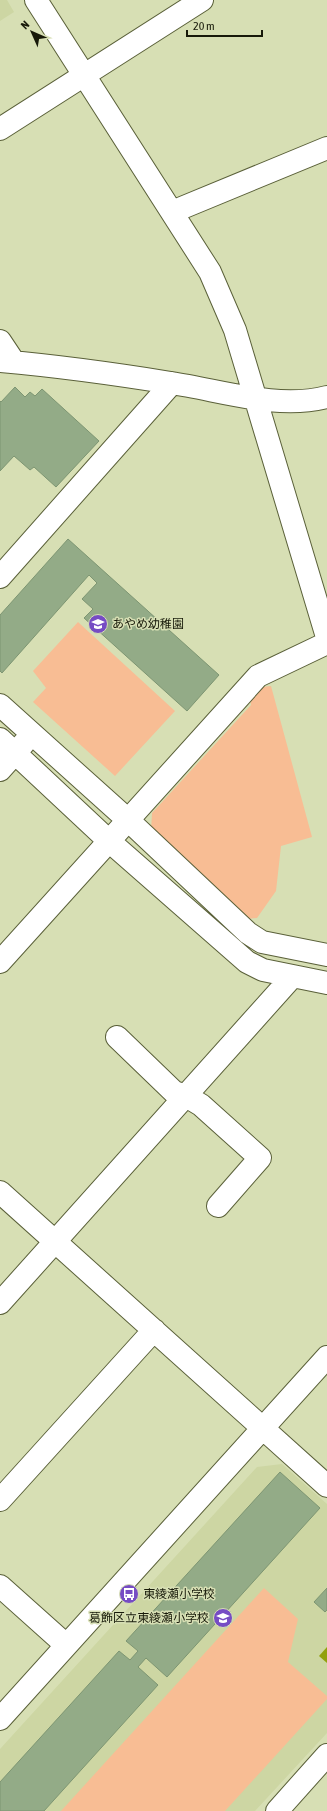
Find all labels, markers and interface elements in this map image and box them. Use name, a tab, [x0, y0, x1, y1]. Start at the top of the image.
north arrow	[12, 12, 52, 52]
scale bar	[187, 12, 262, 38]
text: N	[18, 18, 31, 31]
text: 20 m	[193, 19, 215, 33]
school or university icon: あやめ幼稚園	[87, 613, 109, 635]
place label: あやめ幼稚園	[112, 617, 184, 631]
bus stop icon: 東綾瀬小学校	[118, 1583, 140, 1605]
place label: 東綾瀬小学校	[143, 1587, 215, 1601]
school or university icon: 葛飾区立東綾瀬小学校	[212, 1607, 234, 1629]
place label: 葛飾区立東綾瀬小学校	[89, 1611, 209, 1625]

